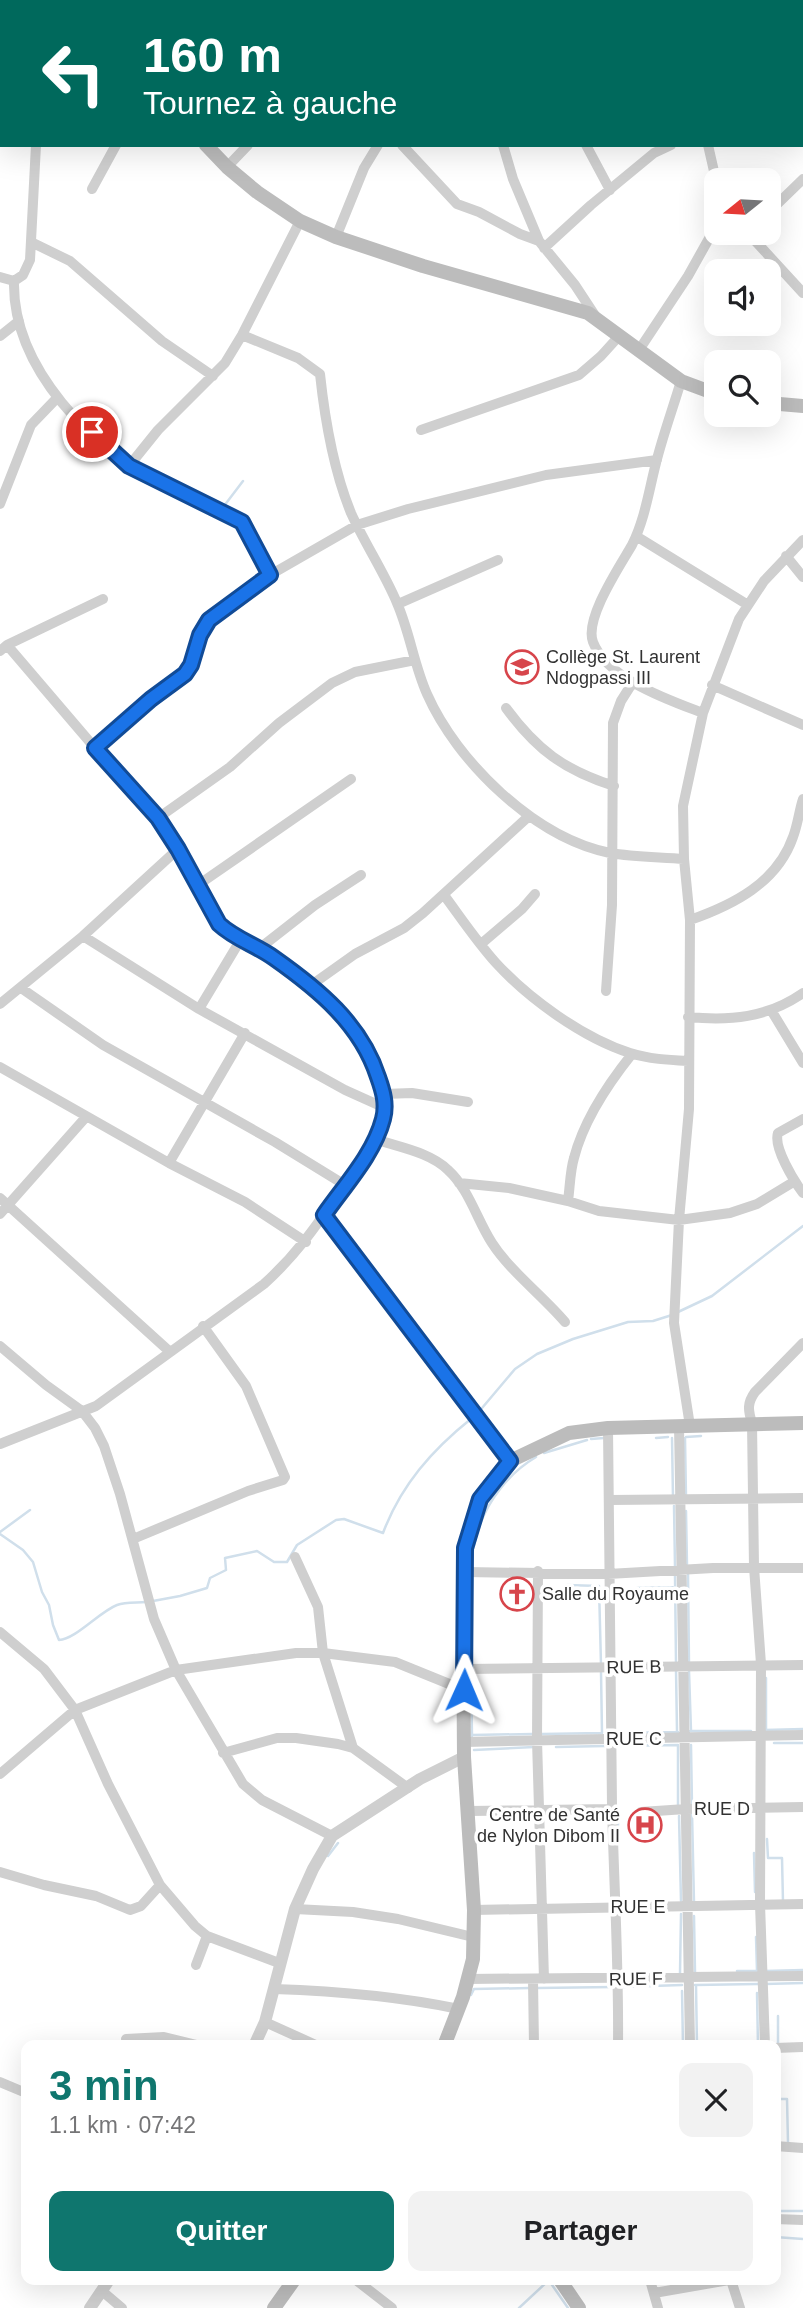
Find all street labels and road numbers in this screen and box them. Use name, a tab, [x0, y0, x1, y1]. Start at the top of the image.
street label: RUE B	[606, 1657, 662, 1677]
street label: RUE C	[606, 1729, 662, 1749]
street label: RUE D	[694, 1799, 750, 1819]
street label: RUE E	[610, 1897, 666, 1917]
street label: RUE F	[609, 1969, 663, 1989]

